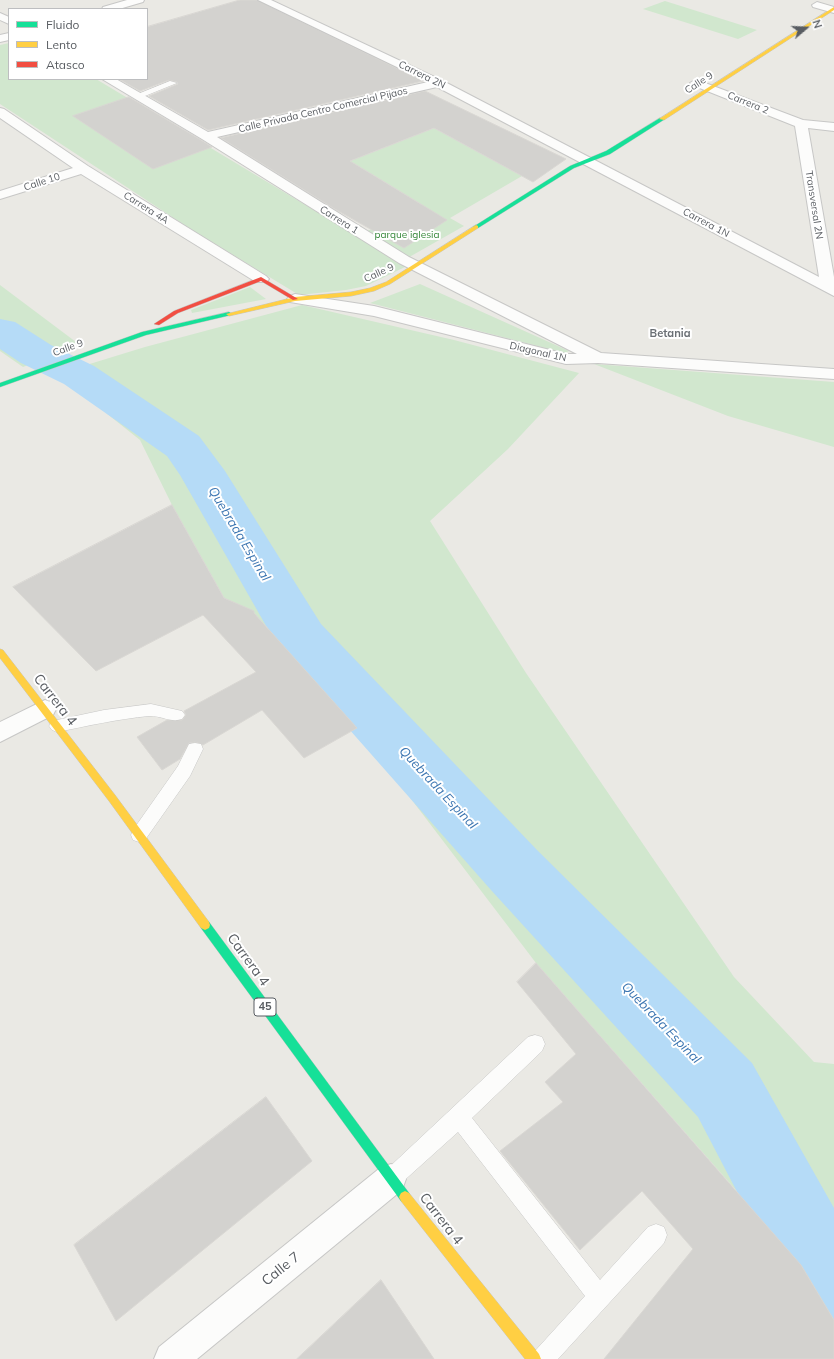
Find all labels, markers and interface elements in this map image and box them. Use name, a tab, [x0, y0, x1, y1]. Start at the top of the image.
legend	[8, 8, 148, 80]
north arrow	[786, 8, 826, 48]
text: Fluido	[46, 17, 79, 32]
text: N	[809, 18, 825, 30]
text: Lento	[46, 37, 77, 52]
text: Atasco	[46, 57, 85, 72]
street label: Carrera 2N	[396, 58, 448, 92]
street label: Calle 9	[683, 69, 715, 97]
street label: Calle Privada Centro Comercial Pijaos	[237, 85, 409, 135]
street label: Carrera 2	[726, 89, 770, 117]
street label: Transversal 2N	[803, 170, 825, 240]
street label: Calle 10	[22, 171, 62, 193]
street label: Carrera 4A	[121, 189, 171, 227]
street label: Carrera 1	[317, 203, 361, 237]
street label: Carrera 1N	[681, 206, 731, 240]
park label: parque iglesia	[375, 229, 439, 241]
street label: Calle 9	[362, 261, 396, 285]
district label: Betania	[650, 327, 690, 341]
street label: Calle 9	[51, 337, 85, 359]
street label: Diagonal 1N	[508, 340, 568, 364]
water label: Quebrada Espinal	[205, 484, 273, 584]
street label: Carrera 4	[30, 671, 80, 729]
water label: Quebrada Espinal	[396, 743, 480, 833]
street label: Carrera 4	[223, 930, 273, 990]
water label: Quebrada Espinal	[618, 979, 704, 1067]
road number: 45	[254, 998, 276, 1016]
street label: Carrera 4	[416, 1190, 466, 1248]
street label: Calle 7	[259, 1249, 303, 1289]

